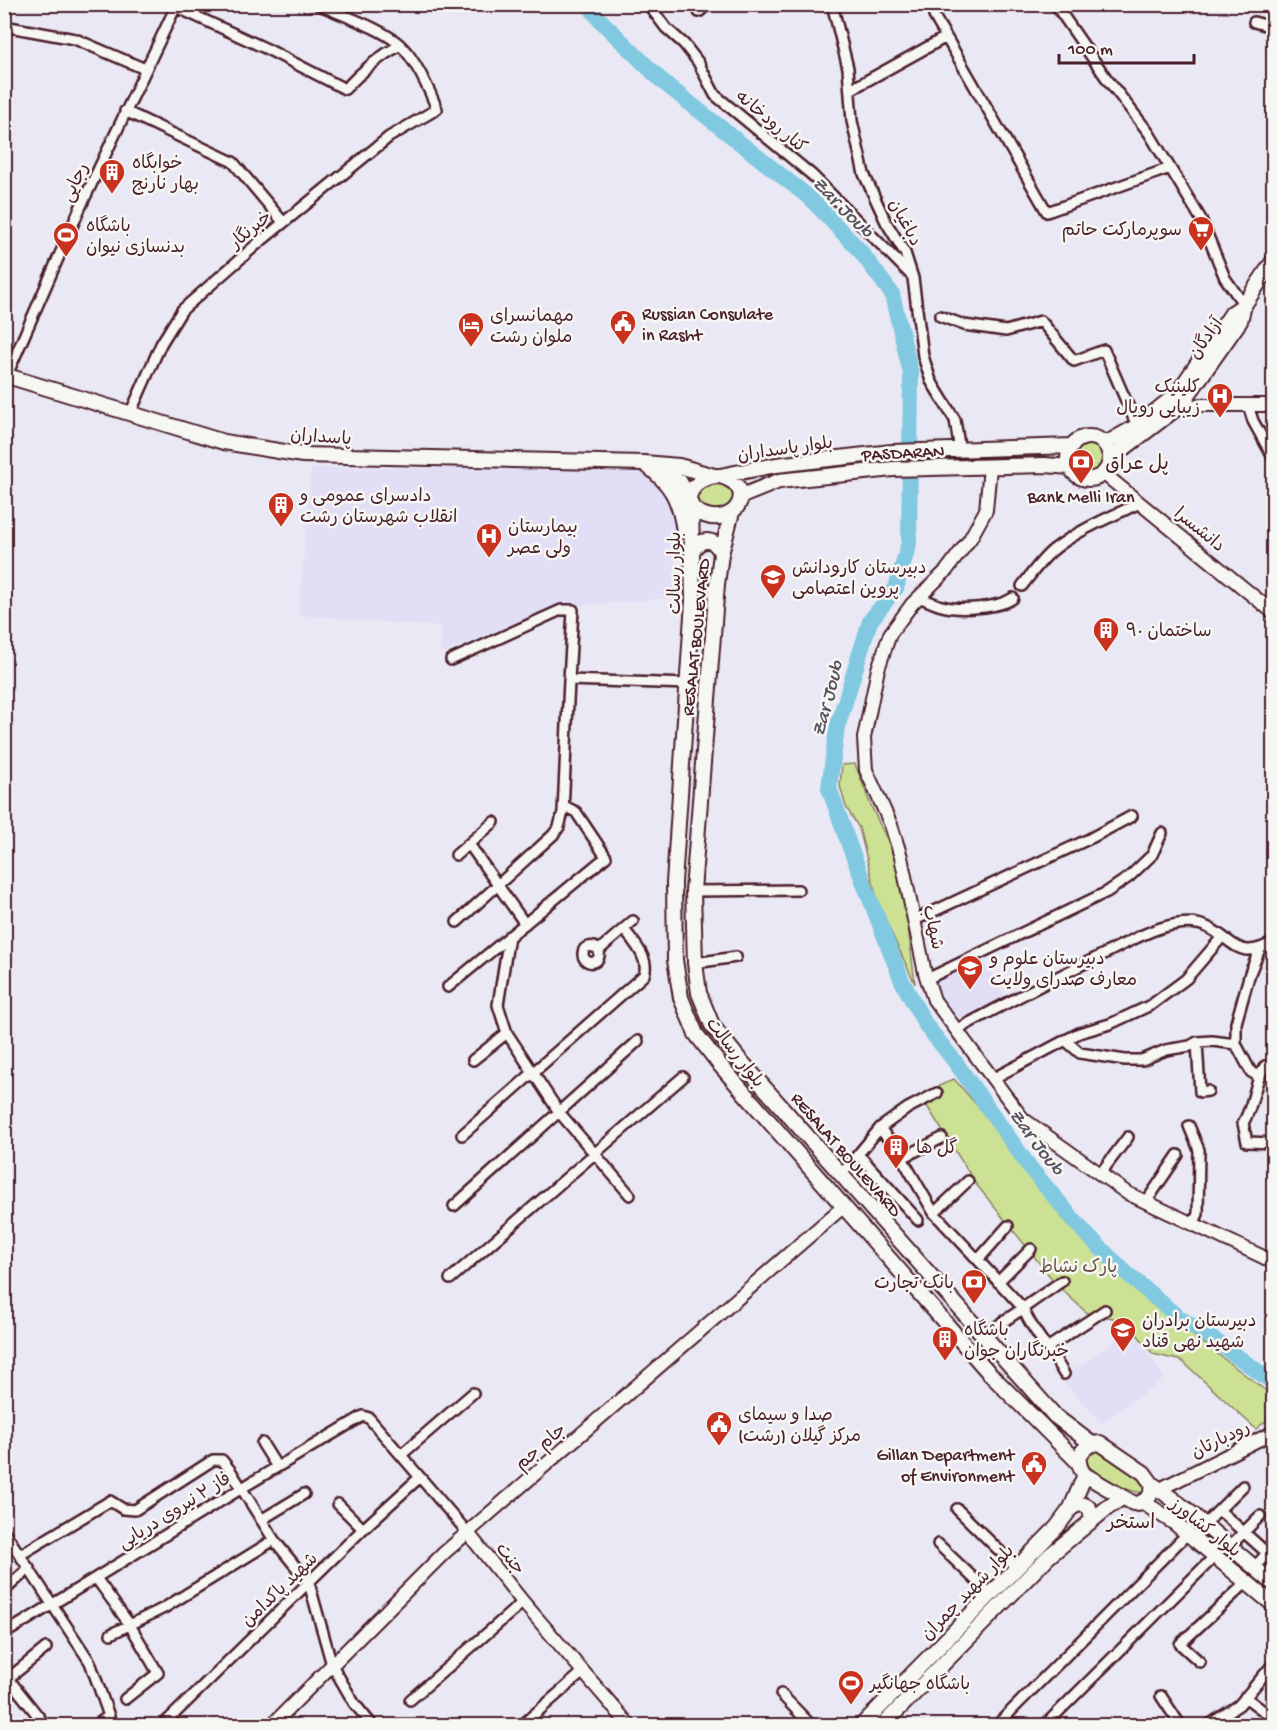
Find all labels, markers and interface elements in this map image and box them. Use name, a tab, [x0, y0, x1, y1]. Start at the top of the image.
scale bar	[1059, 27, 1194, 65]
text: 100 m	[1067, 40, 1113, 61]
street label: کنار رودخانه	[731, 87, 810, 159]
place label: خوابگاه بهار نارنج	[132, 152, 199, 196]
building icon: خوابگاه بهار نارنج	[97, 157, 127, 195]
street label: رجایی	[58, 160, 94, 206]
water label: Zar Joub	[806, 173, 878, 245]
street label: دباغیان	[883, 196, 925, 250]
street label: خبرنگار	[223, 206, 277, 256]
supermarket icon: سوپرمارکت حاتم	[1186, 214, 1216, 252]
place label: باشگاه بدنسازی نیوان	[86, 215, 185, 259]
sports icon: باشگاه بدنسازی نیوان	[51, 220, 81, 258]
place label: سوپرمارکت حاتم	[1062, 221, 1182, 243]
place label: Russian Consulate in Rasht	[642, 305, 774, 347]
place label: مهمانسرای ملوان رشت	[490, 307, 574, 349]
public building icon: Russian Consulate in Rasht	[608, 308, 638, 346]
hotel icon: مهمانسرای ملوان رشت	[456, 310, 486, 348]
street label: آزادگان	[1184, 312, 1230, 364]
place label: کلینیک زیبایی رویال	[1116, 378, 1200, 420]
hospital icon: کلینیک زیبایی رویال	[1205, 381, 1235, 419]
street label: پاسداران	[289, 426, 352, 451]
street label: بلوار پاسداران	[736, 433, 834, 468]
street label: PASDARAN	[860, 442, 945, 467]
bank icon: Bank Melli Iran	[1066, 447, 1096, 485]
district label: پل عراق	[1105, 453, 1169, 477]
place label: دادسرای عمومی و انقلاب شهرستان رشت	[298, 487, 457, 529]
place label: Bank Melli Iran	[1026, 488, 1135, 509]
building icon: دادسرای عمومی و انقلاب شهرستان رشت	[266, 490, 296, 528]
street label: دانشسرا	[1169, 504, 1228, 558]
place label: بیمارستان ولی عصر	[506, 518, 578, 560]
hospital icon: بیمارستان ولی عصر	[474, 521, 504, 559]
street label: بلوار رسالت	[666, 532, 687, 614]
street label: RESALAT BOULEVARD	[679, 557, 716, 717]
place label: دبیرستان کارودانش پروین اعتصامی	[792, 559, 927, 601]
school or university icon: دبیرستان کارودانش پروین اعتصامی	[758, 562, 788, 600]
building icon: ساختمان ۹۰	[1091, 615, 1121, 653]
place label: ساختمان ۹۰	[1126, 622, 1212, 643]
water label: Zar Joub	[808, 657, 851, 739]
street label: شهاب	[917, 903, 947, 952]
place label: دبیرستان علوم و معارف صدرای ولایت	[988, 950, 1137, 992]
school or university icon: دبیرستان علوم و معارف صدرای ولایت	[955, 953, 985, 991]
street label: بلوار رسالت	[700, 1014, 768, 1093]
street label: RESALAT BOULEVARD	[785, 1089, 905, 1222]
water label: Zar Joub	[1003, 1106, 1068, 1182]
building icon: گل ها	[881, 1132, 911, 1170]
place label: گل ها	[916, 1137, 958, 1160]
park label: پارک نشاط	[1039, 1258, 1117, 1279]
bank icon: بانک تجارت	[959, 1267, 989, 1305]
place label: بانک تجارت	[874, 1273, 954, 1295]
place label: دبیرستان برادران شهید نهی قناد	[1142, 1312, 1256, 1354]
school or university icon: دبیرستان برادران شهید نهی قناد	[1108, 1315, 1138, 1353]
place label: باشگاه خبرنگاران جوان	[964, 1319, 1069, 1363]
building icon: باشگاه خبرنگاران جوان	[930, 1324, 960, 1362]
place label: صدا و سیمای مرکز گیلان (رشت)	[738, 1406, 861, 1448]
public building icon: صدا و سیمای مرکز گیلان (رشت)	[704, 1409, 734, 1447]
street label: رودبارتان	[1188, 1418, 1254, 1464]
street label: جام جم	[512, 1420, 572, 1476]
place label: Gillan Department of Environment	[876, 1446, 1016, 1488]
public building icon: Gillan Department of Environment	[1019, 1449, 1049, 1487]
street label: فاز ۲ نیروی دریایی	[115, 1469, 236, 1555]
street label: بلوار کشاورز	[1163, 1494, 1244, 1563]
district label: استخر	[1105, 1512, 1155, 1536]
street label: جنت	[490, 1539, 528, 1580]
street label: بلوار شهید چمران	[918, 1542, 1020, 1646]
street label: شهید پاکدامن	[238, 1549, 323, 1632]
sports icon: باشگاه جهانگیر	[836, 1668, 866, 1706]
place label: باشگاه جهانگیر	[868, 1673, 970, 1696]

